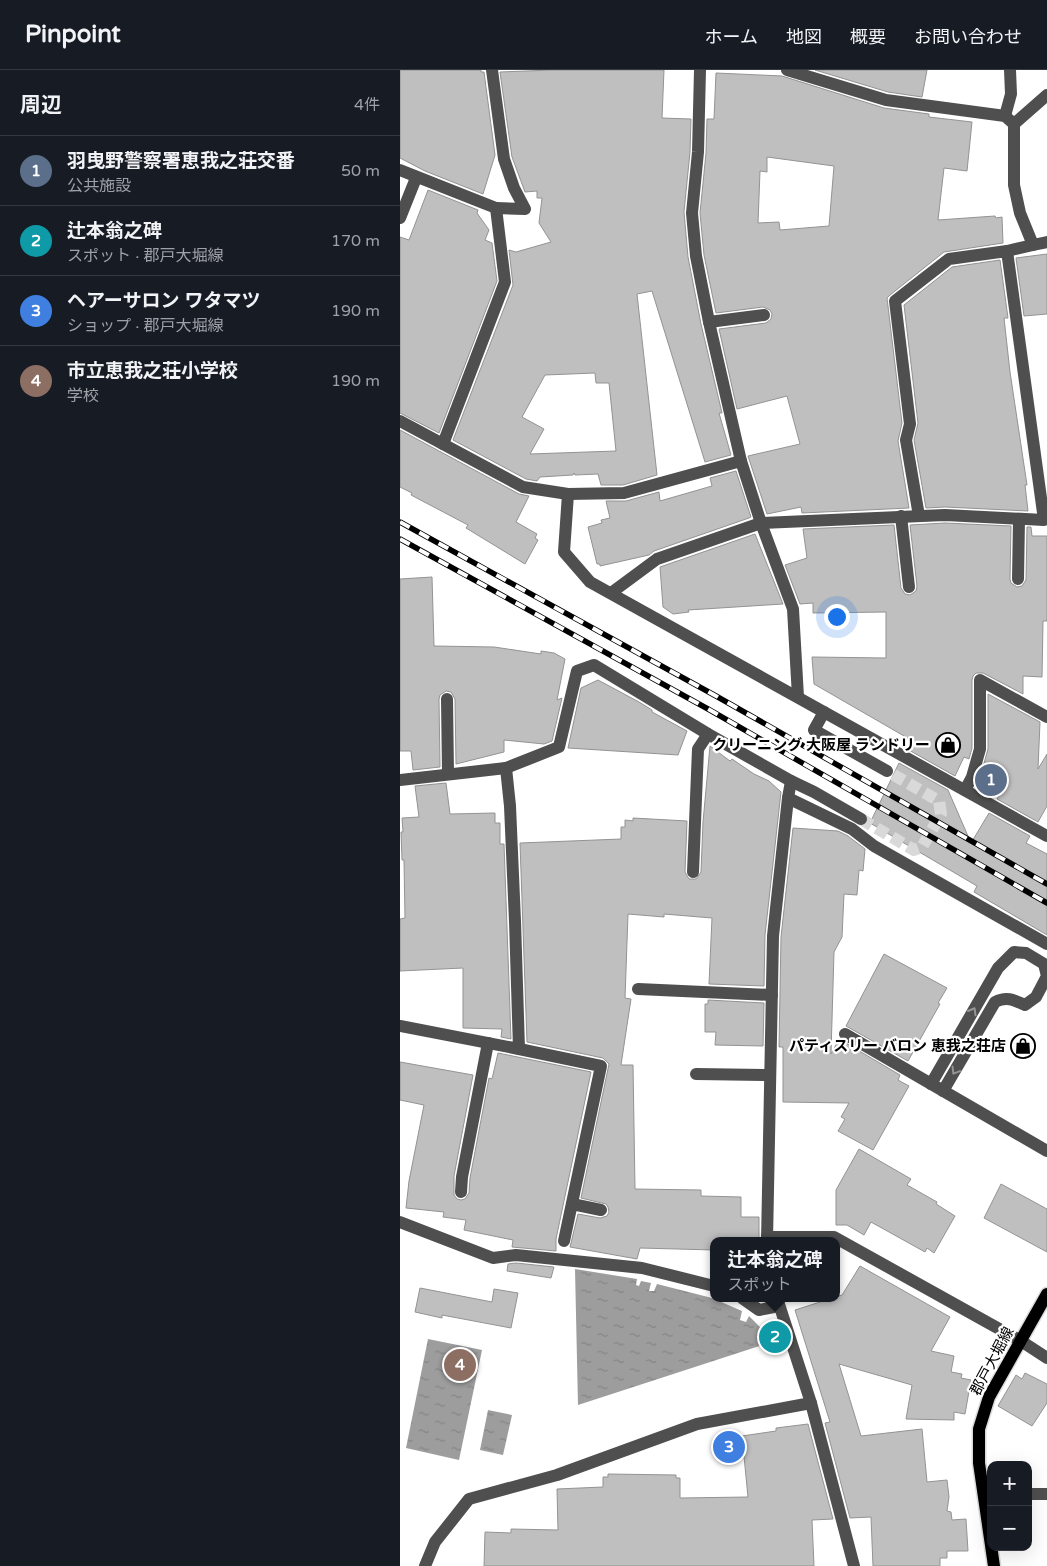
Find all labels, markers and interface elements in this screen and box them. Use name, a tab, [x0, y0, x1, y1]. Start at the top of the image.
text: Pinpoint	[25, 20, 121, 49]
text: ホーム	[705, 26, 758, 48]
text: 地図	[786, 26, 822, 48]
text: 概要	[850, 26, 886, 48]
text: お問い合わせ	[914, 26, 1022, 48]
text: 周辺	[20, 93, 62, 118]
text: 4件	[354, 95, 380, 115]
text: 羽曳野警察署恵我之荘交番	[67, 150, 295, 172]
text: 1	[31, 161, 41, 181]
text: 50 m	[341, 161, 380, 181]
text: 公共施設	[67, 176, 131, 196]
text: 辻本翁之碑	[67, 220, 162, 242]
text: 2	[31, 231, 41, 251]
text: 170 m	[331, 231, 380, 251]
text: スポット · 郡戸大堀線	[67, 246, 223, 266]
text: ヘアーサロン ワタマツ	[67, 290, 260, 312]
text: 3	[31, 301, 41, 321]
text: 190 m	[331, 301, 380, 321]
text: ショップ · 郡戸大堀線	[67, 316, 223, 336]
text: 市立恵我之荘小学校	[67, 360, 238, 382]
text: 4	[31, 371, 41, 391]
text: 190 m	[331, 371, 380, 391]
text: 学校	[67, 386, 99, 406]
your location	[824, 604, 850, 630]
shop icon: クリーニング 大阪屋 ランドリー	[935, 732, 961, 758]
place label: クリーニング 大阪屋 ランドリー	[712, 736, 930, 754]
pin: 1	[975, 761, 1007, 799]
one-way arrow	[966, 1008, 976, 1017]
shop icon: パティスリー バロン 恵我之荘店	[1010, 1033, 1036, 1059]
place label: パティスリー バロン 恵我之荘店	[789, 1037, 1006, 1055]
one-way arrow	[951, 1066, 961, 1075]
popup	[710, 1237, 840, 1302]
text: 辻本翁之碑	[727, 1249, 823, 1271]
text: スポット	[727, 1275, 792, 1295]
pin: 2	[759, 1318, 791, 1356]
street label: 郡戸大堀線	[966, 1324, 1018, 1398]
pin: 4	[444, 1346, 476, 1384]
pin: 3	[713, 1428, 745, 1466]
map controls	[987, 1461, 1032, 1551]
button: +	[987, 1461, 1032, 1506]
button: −	[987, 1506, 1032, 1551]

